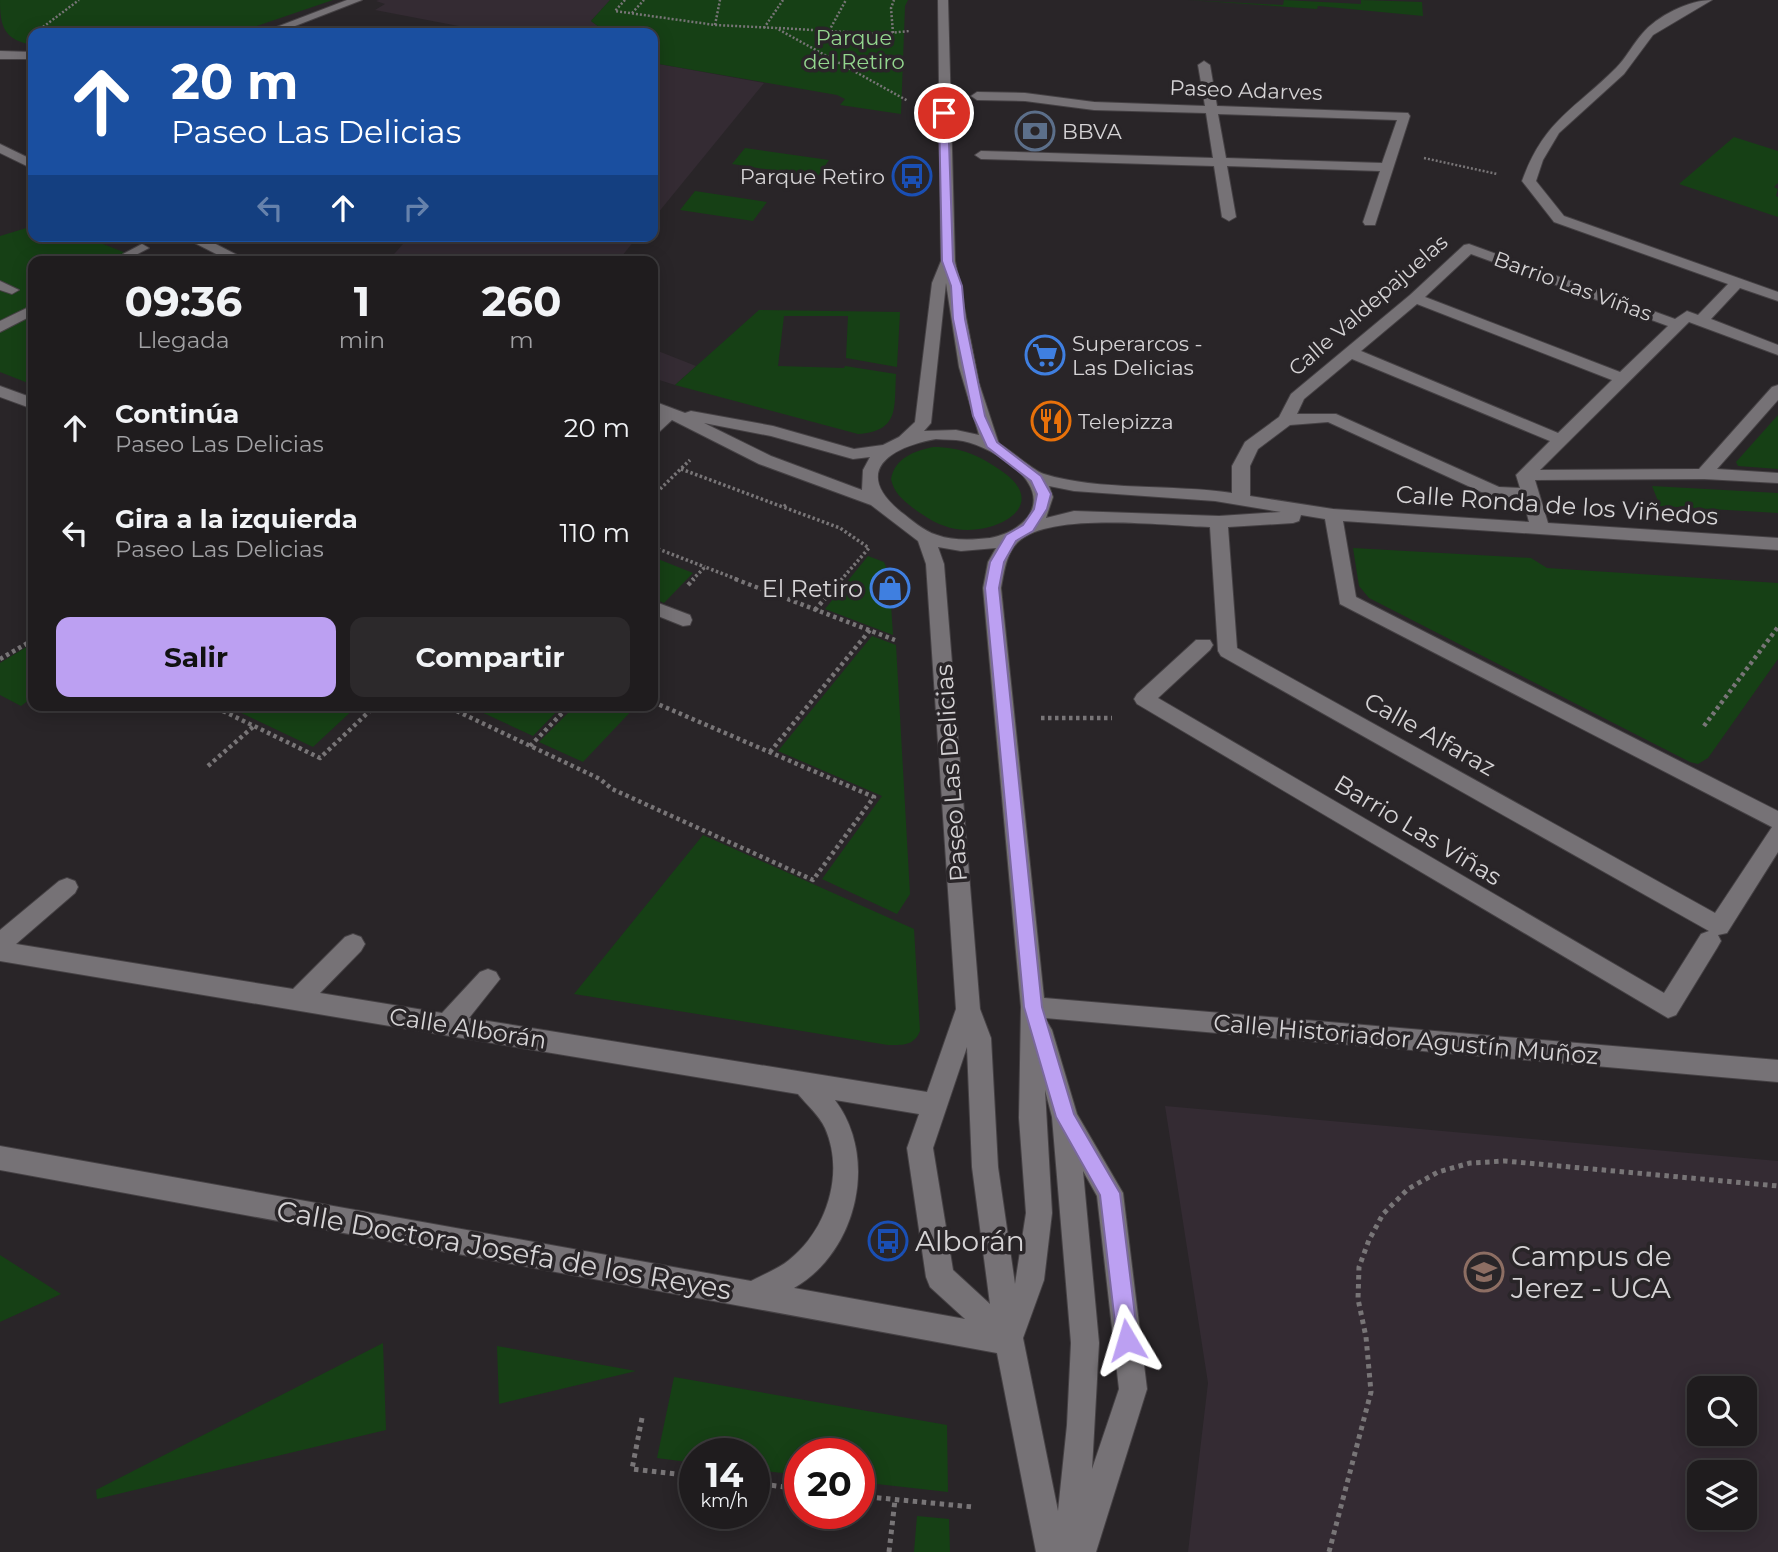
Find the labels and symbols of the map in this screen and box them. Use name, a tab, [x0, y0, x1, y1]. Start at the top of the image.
park label: Parque del Retiro	[803, 25, 905, 74]
street label: Paseo Adarves	[1169, 75, 1323, 105]
pin	[914, 83, 974, 143]
bank icon: BBVA	[1014, 110, 1056, 152]
place label: BBVA	[1062, 119, 1123, 144]
bus stop icon: Parque Retiro	[891, 155, 933, 197]
place label: Parque Retiro	[740, 164, 885, 189]
street label: Calle Valdepajuelas	[1283, 229, 1453, 381]
street label: Barrio Las Viñas	[1491, 246, 1655, 326]
place label: Superarcos - Las Delicias	[1072, 331, 1203, 380]
supermarket icon: Superarcos - Las Delicias	[1024, 334, 1066, 376]
restaurant icon: Telepizza	[1030, 400, 1072, 442]
place label: Telepizza	[1078, 409, 1174, 434]
street label: Calle Ronda de los Viñedos	[1395, 479, 1719, 531]
shop icon: El Retiro	[869, 567, 911, 609]
place label: El Retiro	[762, 574, 863, 603]
street label: Paseo Las Delicias	[929, 663, 973, 883]
street label: Calle Alfaraz	[1359, 686, 1501, 782]
street label: Barrio Las Viñas	[1329, 769, 1507, 891]
street label: Calle Alborán	[387, 1001, 549, 1055]
street label: Calle Historiador Agustín Muñoz	[1212, 1008, 1600, 1070]
street label: Calle Doctora Josefa de los Reyes	[274, 1193, 734, 1307]
bus stop icon: Alborán	[867, 1220, 909, 1262]
place label: Alborán	[915, 1224, 1025, 1258]
place label: Campus de Jerez - UCA	[1510, 1239, 1672, 1305]
school or university icon: Campus de Jerez - UCA	[1463, 1251, 1505, 1293]
position arrow	[1090, 1303, 1164, 1377]
speed limit sign: 20	[784, 1438, 875, 1529]

